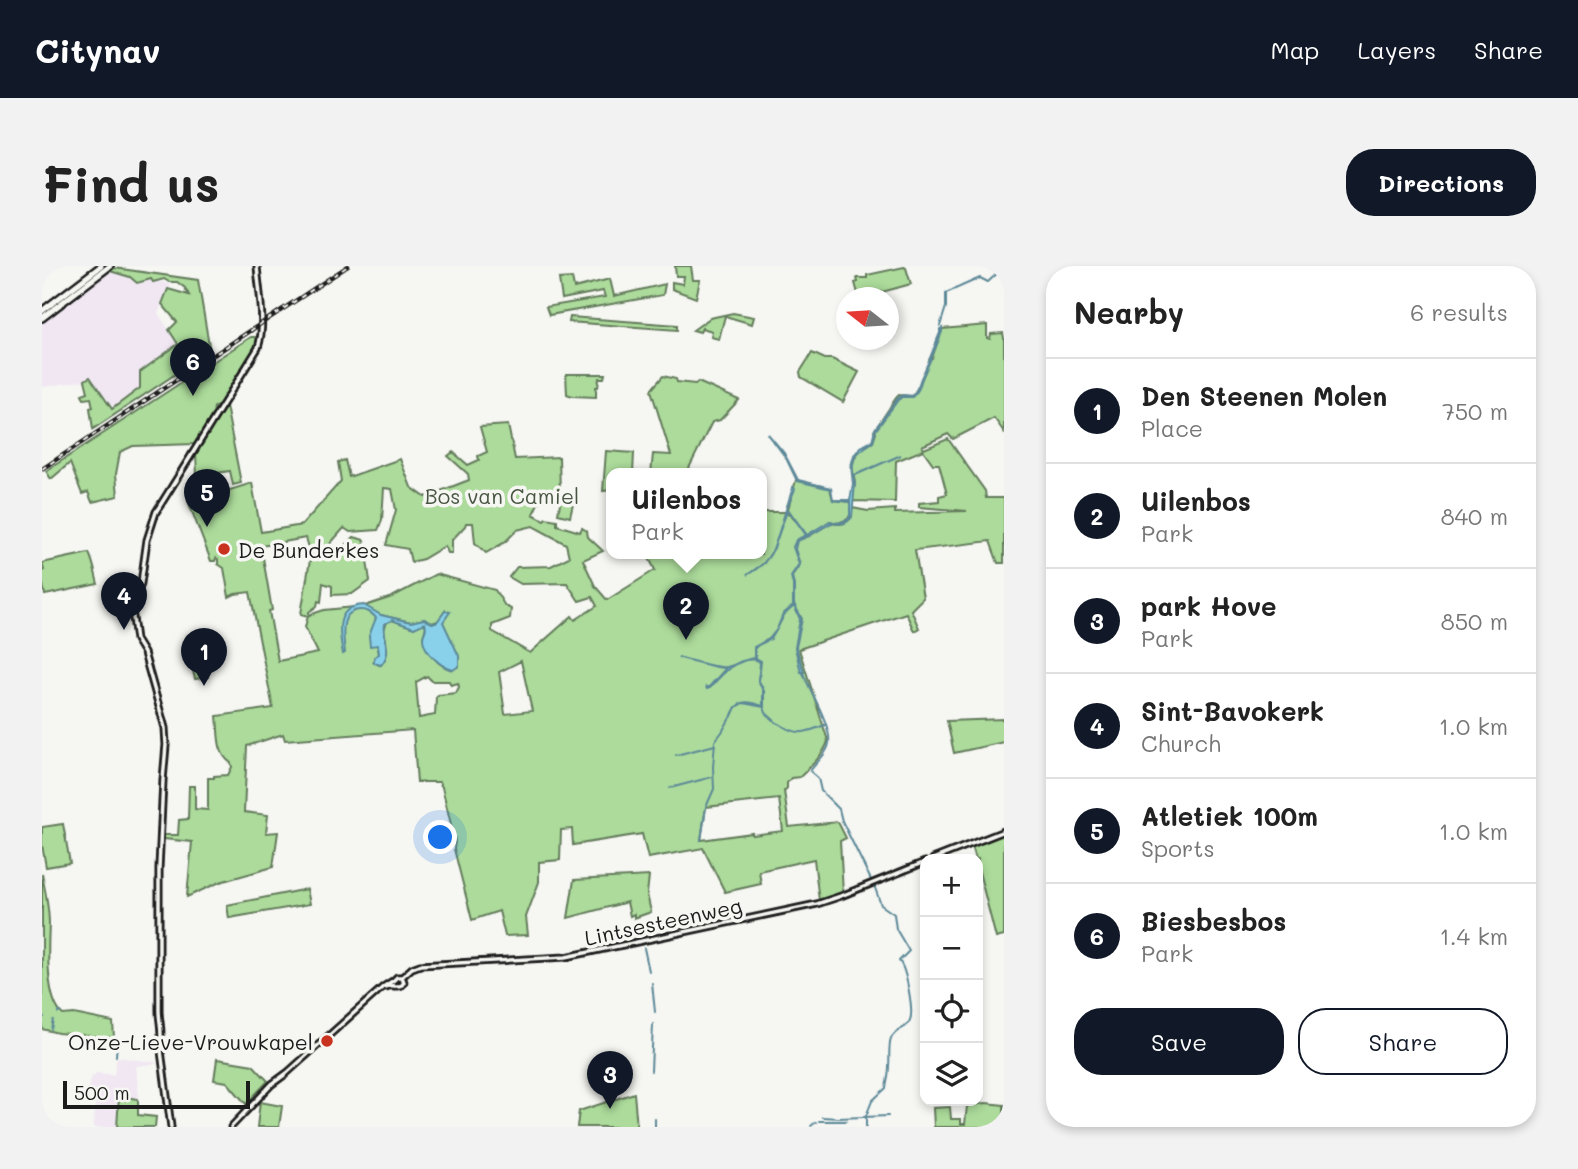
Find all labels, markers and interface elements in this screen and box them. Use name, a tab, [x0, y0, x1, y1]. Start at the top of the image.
text: Citynav	[35, 28, 160, 71]
text: Map	[1271, 34, 1319, 65]
text: Layers	[1357, 34, 1436, 65]
text: Share	[1474, 34, 1543, 65]
button: Directions	[1346, 149, 1536, 216]
text: Find us	[42, 151, 220, 214]
north arrow	[836, 287, 899, 350]
text: Nearby	[1074, 292, 1184, 332]
text: 6 results	[1410, 297, 1508, 327]
pin: 6	[170, 338, 216, 396]
text: Den Steenen Molen	[1141, 379, 1387, 413]
text: 1	[1092, 396, 1102, 426]
text: 750 m	[1442, 396, 1508, 426]
text: Place	[1141, 413, 1203, 443]
popup	[606, 468, 767, 559]
pin: 5	[184, 469, 230, 527]
park label: Bos van Camiel	[425, 482, 579, 509]
text: Uilenbos	[632, 482, 741, 516]
text: Uilenbos	[1141, 484, 1251, 518]
text: 2	[1091, 501, 1103, 531]
text: 840 m	[1441, 501, 1508, 531]
text: Park	[632, 516, 684, 546]
text: Park	[1141, 518, 1193, 548]
place label: De Bunderkes	[238, 536, 380, 563]
marker: De Bunderkes	[216, 541, 232, 557]
pin: 4	[101, 572, 147, 630]
pin: 2	[663, 582, 709, 640]
text: park Hove	[1141, 589, 1277, 623]
text: 3	[1090, 606, 1104, 636]
text: 850 m	[1441, 606, 1508, 636]
text: Park	[1141, 623, 1193, 653]
pin: 1	[181, 628, 227, 686]
text: Sint-Bavokerk	[1141, 694, 1324, 728]
text: 4	[1090, 711, 1104, 741]
text: 1.0 km	[1439, 711, 1508, 741]
text: Church	[1141, 728, 1221, 758]
text: Atletiek 100m	[1141, 799, 1318, 833]
text: 5	[1090, 816, 1104, 846]
text: 1.0 km	[1439, 816, 1508, 846]
your location	[423, 820, 457, 854]
text: Sports	[1141, 833, 1215, 863]
map controls	[920, 854, 983, 1106]
button: +	[920, 854, 983, 917]
street label: Lintsesteenweg	[582, 891, 744, 951]
text: Biesbesbos	[1141, 904, 1286, 938]
button: −	[920, 917, 983, 980]
text: 6	[1090, 921, 1104, 951]
text: 1.4 km	[1440, 921, 1508, 951]
text: Park	[1141, 938, 1193, 968]
button: locate	[920, 980, 983, 1043]
button: Save	[1074, 1008, 1284, 1075]
button: Share	[1298, 1008, 1508, 1075]
place label: Onze-Lieve-Vrouwkapel	[68, 1028, 313, 1055]
marker: Onze-Lieve-Vrouwkapel	[319, 1033, 335, 1049]
button: layers	[920, 1043, 983, 1106]
pin: 3	[587, 1051, 633, 1109]
scale bar	[63, 1078, 250, 1110]
text: 500 m	[74, 1080, 130, 1105]

